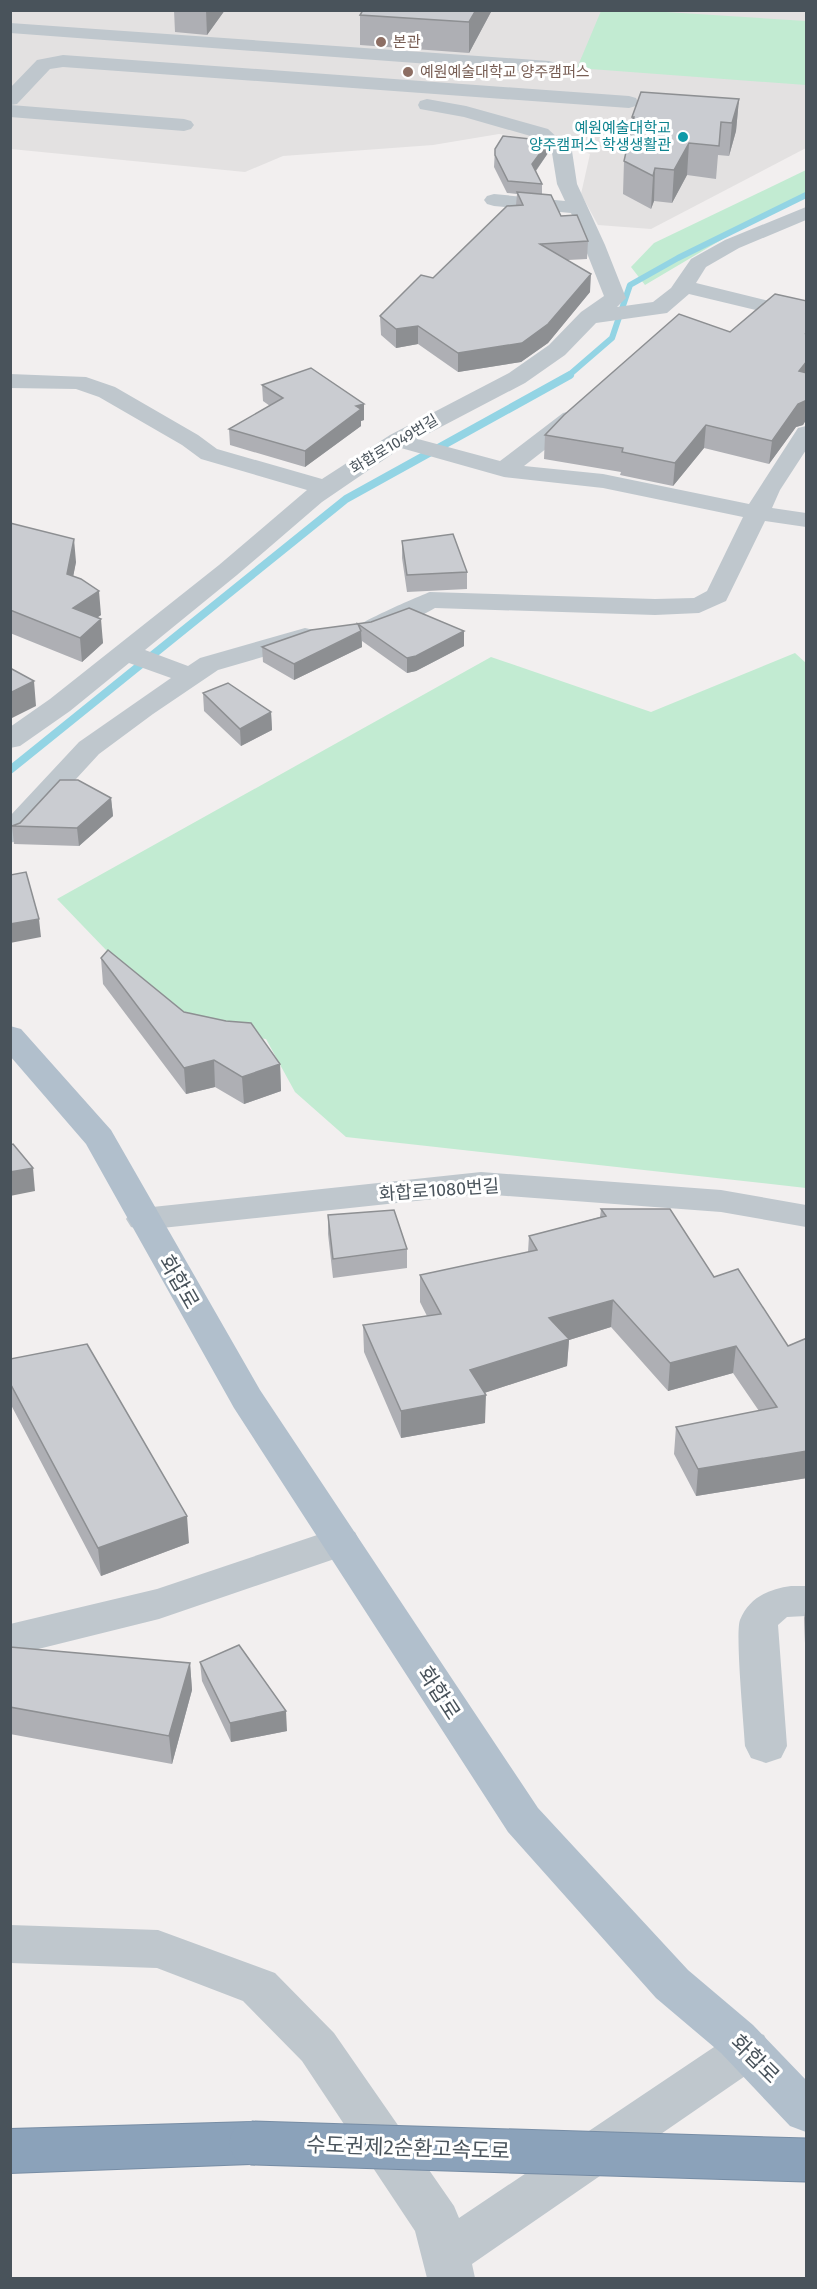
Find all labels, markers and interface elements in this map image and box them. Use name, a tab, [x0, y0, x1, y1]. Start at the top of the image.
place label: 본관	[393, 33, 421, 51]
marker: 본관	[374, 35, 388, 49]
place label: 예원예술대학교 양주캠퍼스	[420, 63, 590, 81]
marker: 예원예술대학교 양주캠퍼스	[401, 65, 415, 79]
place label: 예원예술대학교 양주캠퍼스 학생생활관	[529, 119, 671, 154]
marker: 예원예술대학교 양주캠퍼스 학생생활관	[676, 130, 690, 144]
street label: 화합로1049번길	[347, 411, 441, 477]
street label: 화합로1080번길	[378, 1175, 500, 1205]
street label: 화합로	[153, 1250, 205, 1314]
street label: 화합로	[412, 1662, 466, 1724]
street label: 화합로	[725, 2029, 785, 2089]
street label: 수도권제2순환고속도로	[306, 2131, 510, 2165]

